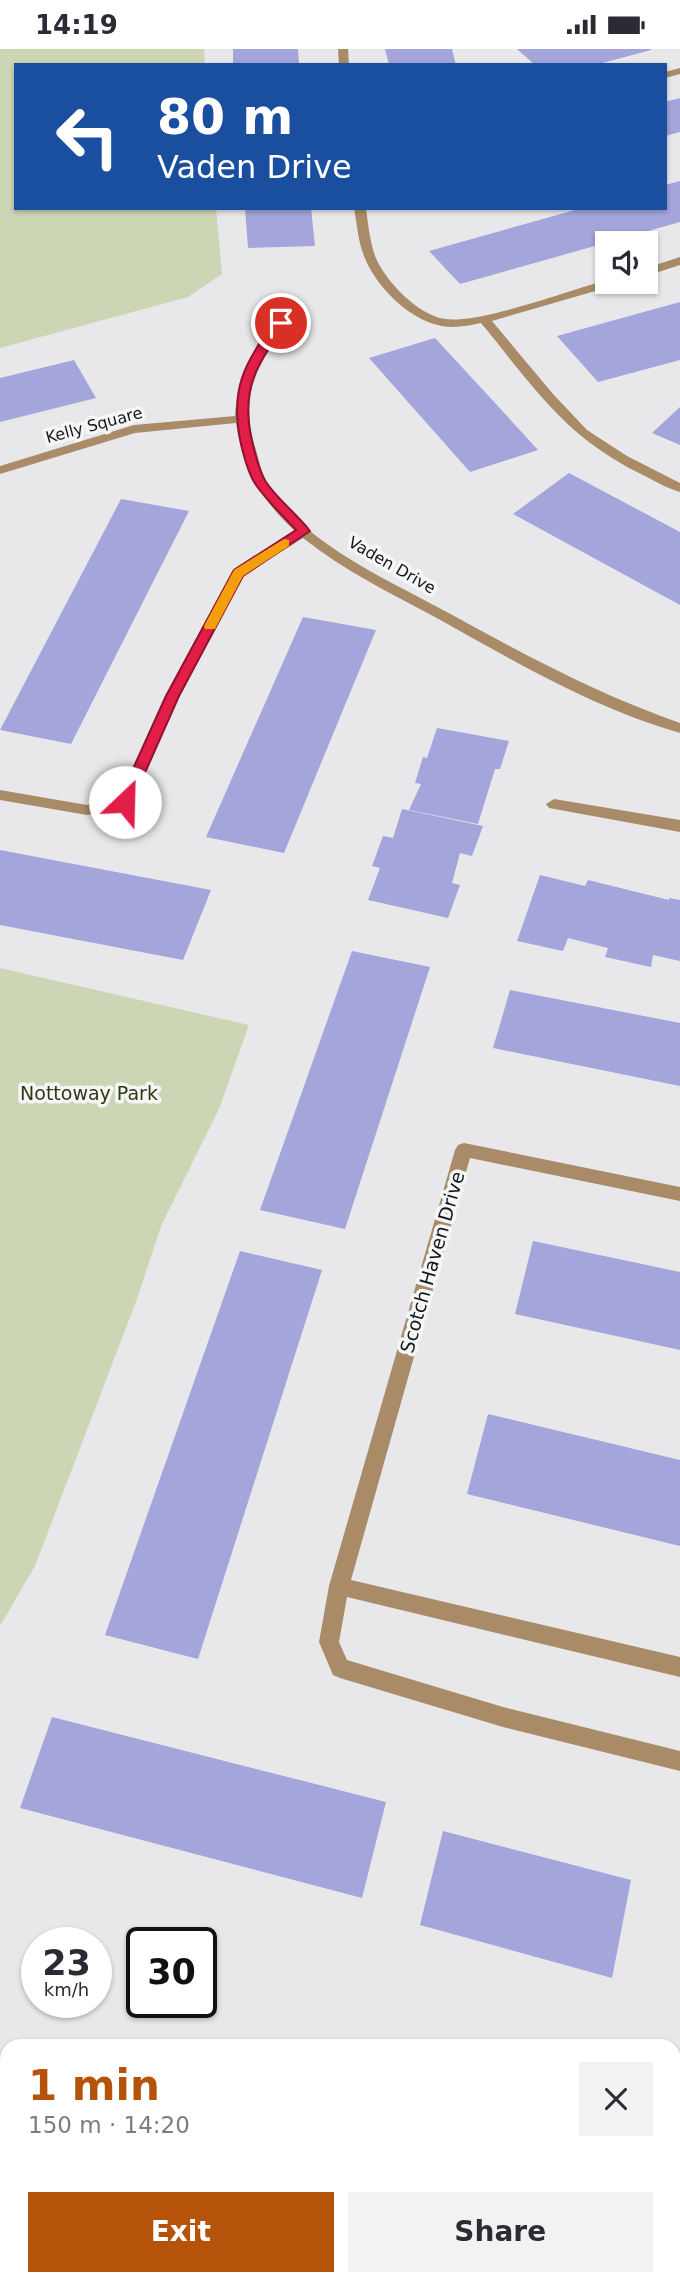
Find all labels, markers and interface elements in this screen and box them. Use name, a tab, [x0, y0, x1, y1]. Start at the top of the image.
text: 14:19	[35, 10, 118, 40]
text: 80 m	[157, 89, 293, 146]
icon: left	[42, 91, 133, 182]
text: Vaden Drive	[157, 148, 352, 186]
map controls	[595, 231, 658, 294]
button: sound	[595, 231, 658, 294]
pin	[251, 293, 311, 353]
icon: arrive	[262, 304, 300, 342]
street label: Kelly Square	[44, 403, 144, 447]
street label: Vaden Drive	[345, 532, 439, 598]
position arrow	[88, 765, 162, 839]
park label: Nottoway Park	[20, 1082, 158, 1104]
street label: Scotch Haven Drive	[396, 1169, 468, 1355]
speed limit sign: 30	[126, 1927, 217, 2018]
text: 23	[42, 1943, 91, 1983]
text: km/h	[44, 1979, 89, 2000]
text: 1 min	[28, 2061, 160, 2110]
button: close	[579, 2062, 653, 2136]
text: 150 m · 14:20	[28, 2112, 190, 2138]
button: Exit	[28, 2192, 334, 2272]
button: Share	[348, 2192, 653, 2272]

